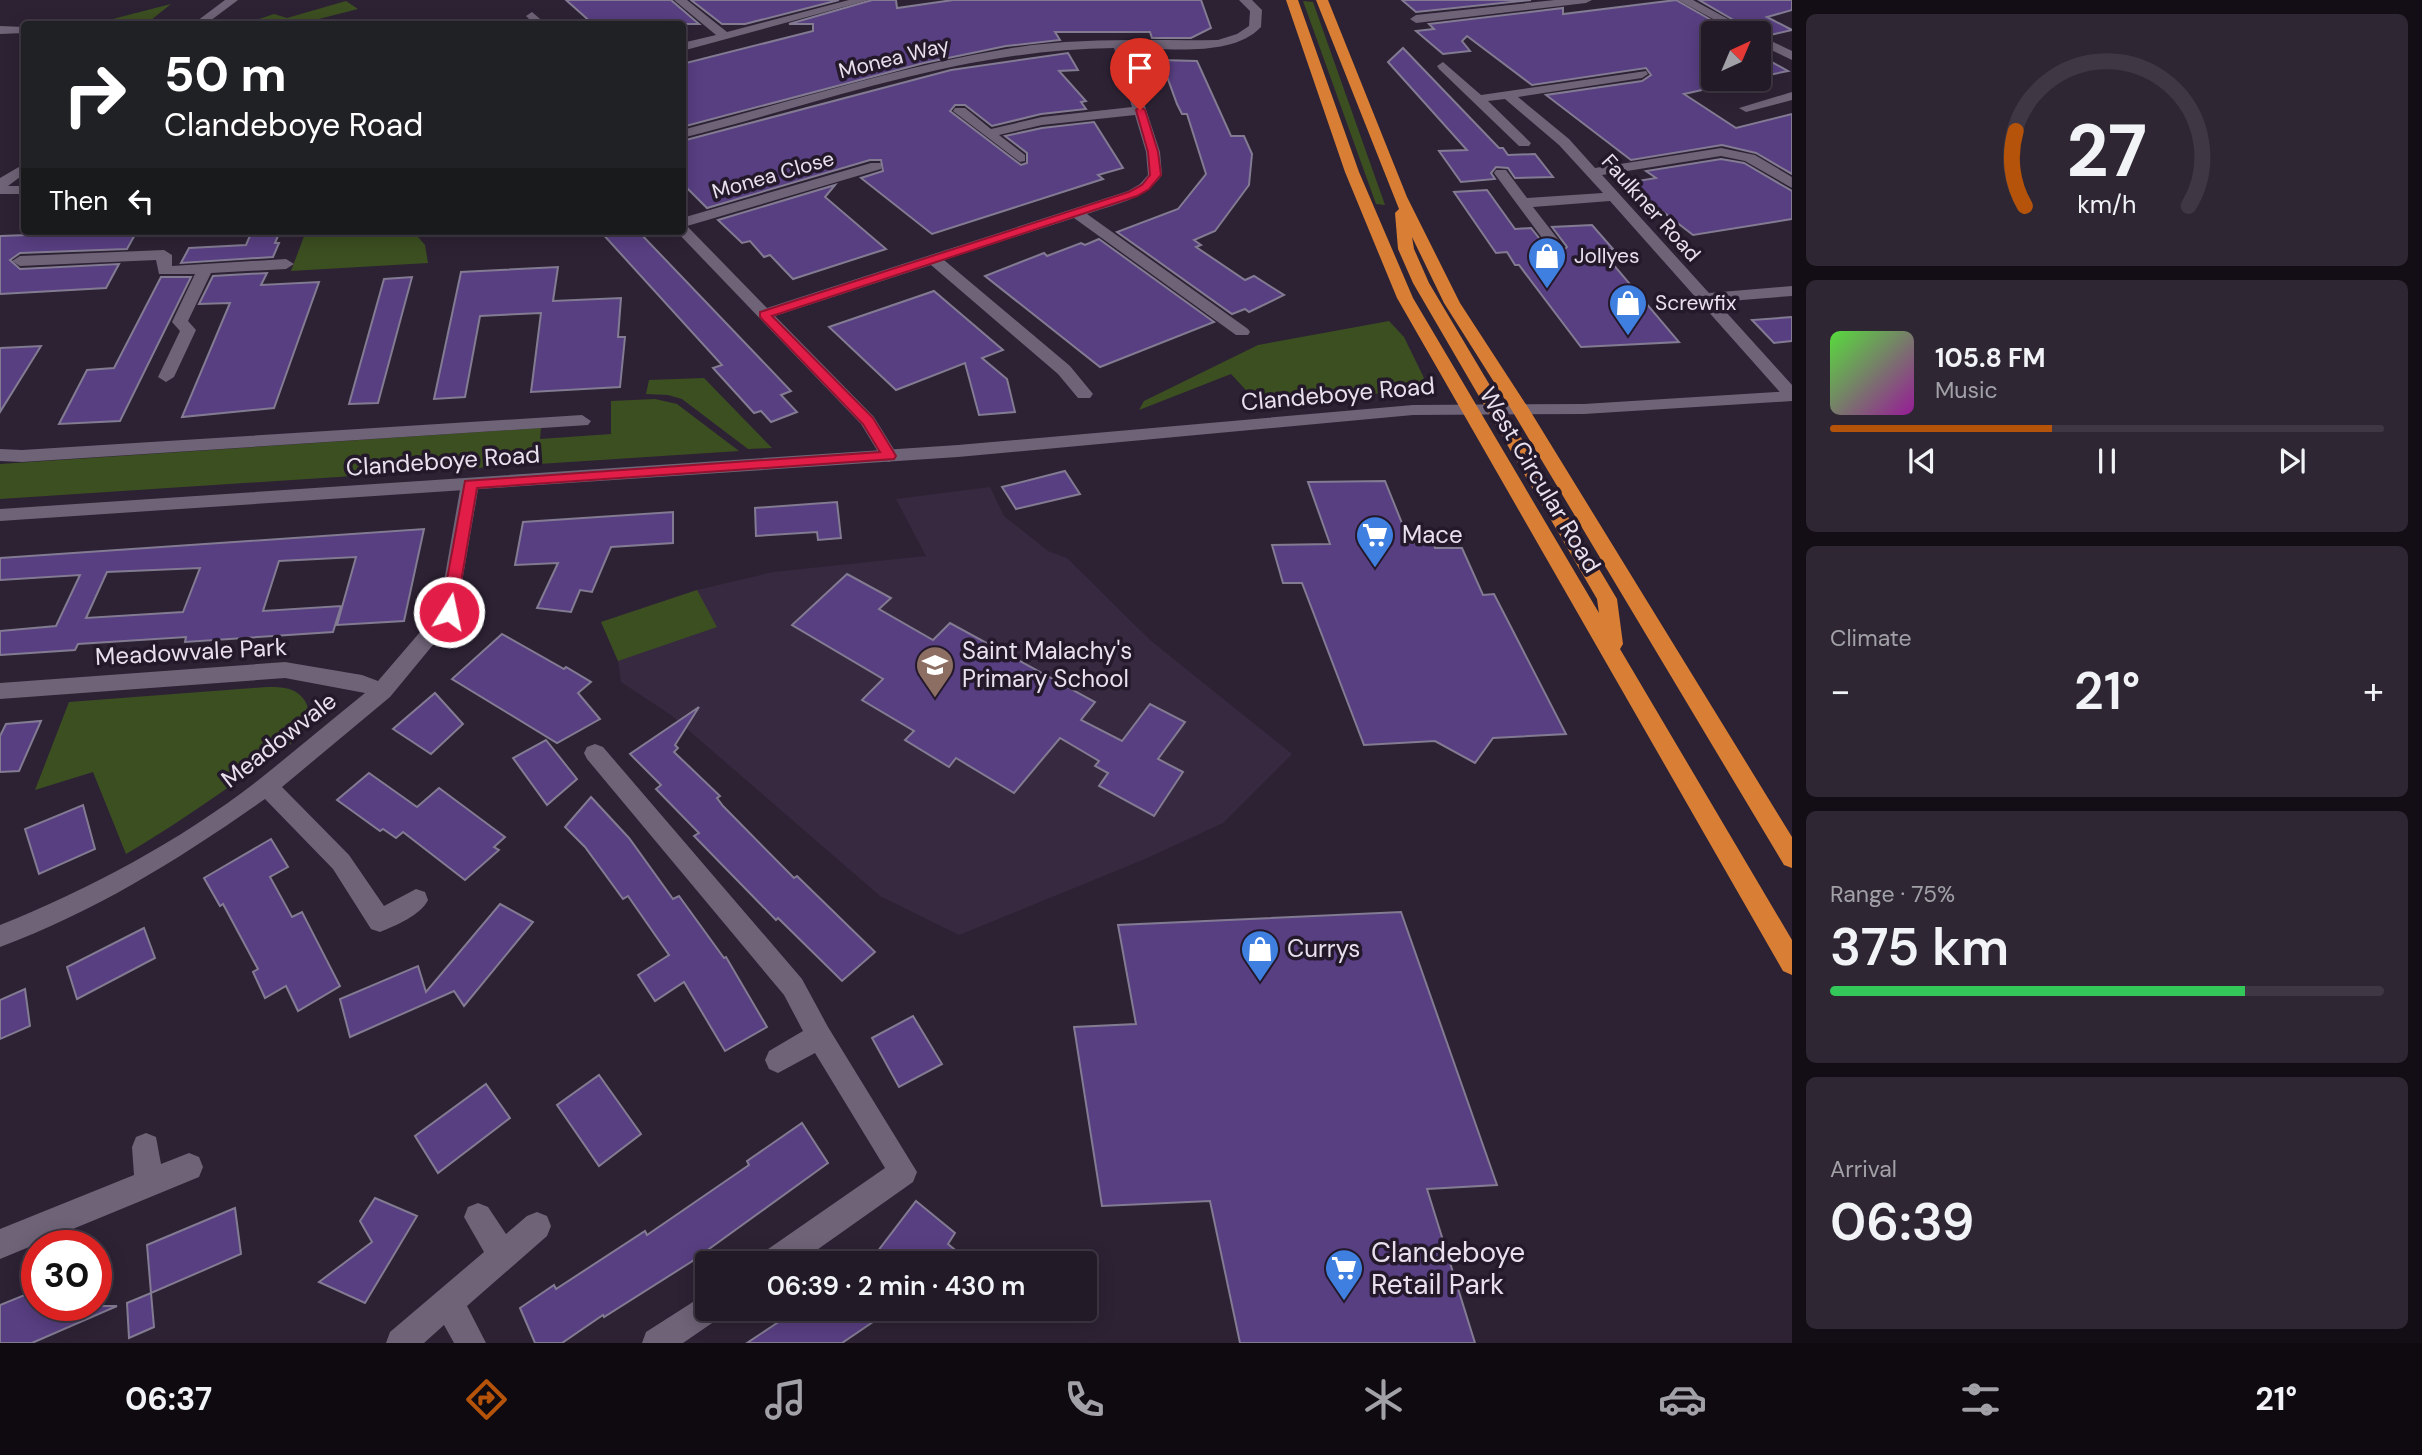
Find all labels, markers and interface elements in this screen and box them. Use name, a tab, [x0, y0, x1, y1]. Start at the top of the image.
north arrow	[1701, 21, 1771, 91]
map controls	[1701, 21, 1771, 91]
street label: Monea Way	[836, 31, 953, 85]
pin	[1110, 38, 1170, 110]
text: 50 m	[164, 42, 287, 106]
icon: right	[49, 49, 140, 140]
icon: arrive	[1121, 49, 1159, 87]
text: Clandeboye Road	[164, 104, 423, 146]
text: 27	[2067, 104, 2147, 199]
street label: Monea Close	[709, 144, 837, 206]
street label: Faulkner Road	[1595, 148, 1707, 268]
icon: left	[122, 182, 160, 220]
text: Then	[49, 184, 108, 218]
text: km/h	[2077, 188, 2137, 221]
shop icon: Jollyes	[1526, 235, 1568, 290]
place label: Jollyes	[1574, 242, 1640, 270]
shop icon: Screwfix	[1607, 282, 1649, 337]
place label: Screwfix	[1655, 289, 1736, 317]
text: 105.8 FM	[1935, 341, 2046, 375]
street label: Clandeboye Road	[1240, 370, 1436, 417]
text: Music	[1935, 375, 1998, 405]
street label: West Circular Road	[1473, 381, 1608, 578]
street label: Clandeboye Road	[345, 438, 541, 483]
icon: previous	[1903, 442, 1941, 480]
icon: pause	[2088, 442, 2126, 480]
icon: next	[2273, 442, 2311, 480]
supermarket icon: Mace	[1354, 514, 1396, 569]
place label: Mace	[1402, 519, 1463, 550]
position arrow	[412, 575, 486, 649]
text: Climate	[1830, 623, 1912, 653]
street label: Meadowvale Park	[94, 631, 288, 672]
place label: Saint Malachy's Primary School	[962, 635, 1132, 694]
school or university icon: Saint Malachy's Primary School	[914, 644, 956, 699]
text: 21°	[2074, 657, 2140, 725]
text: −	[1830, 666, 1851, 716]
text: +	[2363, 666, 2384, 716]
street label: Meadowvale	[215, 685, 343, 794]
text: Range · 75%	[1830, 879, 1955, 909]
text: 375 km	[1830, 913, 2009, 981]
shop icon: Currys	[1239, 928, 1281, 983]
place label: Currys	[1287, 933, 1360, 964]
text: Arrival	[1830, 1154, 1897, 1184]
text: 06:39	[1830, 1188, 1974, 1256]
speed limit sign: 30	[21, 1230, 112, 1321]
place label: Clandeboye Retail Park	[1371, 1234, 1525, 1303]
supermarket icon: Clandeboye Retail Park	[1323, 1247, 1365, 1302]
text: 06:39 · 2 min · 430 m	[767, 1269, 1025, 1303]
icon: directions	[462, 1375, 511, 1424]
icon: music	[761, 1375, 810, 1424]
icon: phone	[1060, 1375, 1109, 1424]
icon: climate	[1359, 1375, 1408, 1424]
icon: car	[1658, 1375, 1707, 1424]
icon: filters	[1956, 1375, 2005, 1424]
text: 06:37	[125, 1378, 212, 1420]
text: 21°	[2255, 1378, 2297, 1420]

